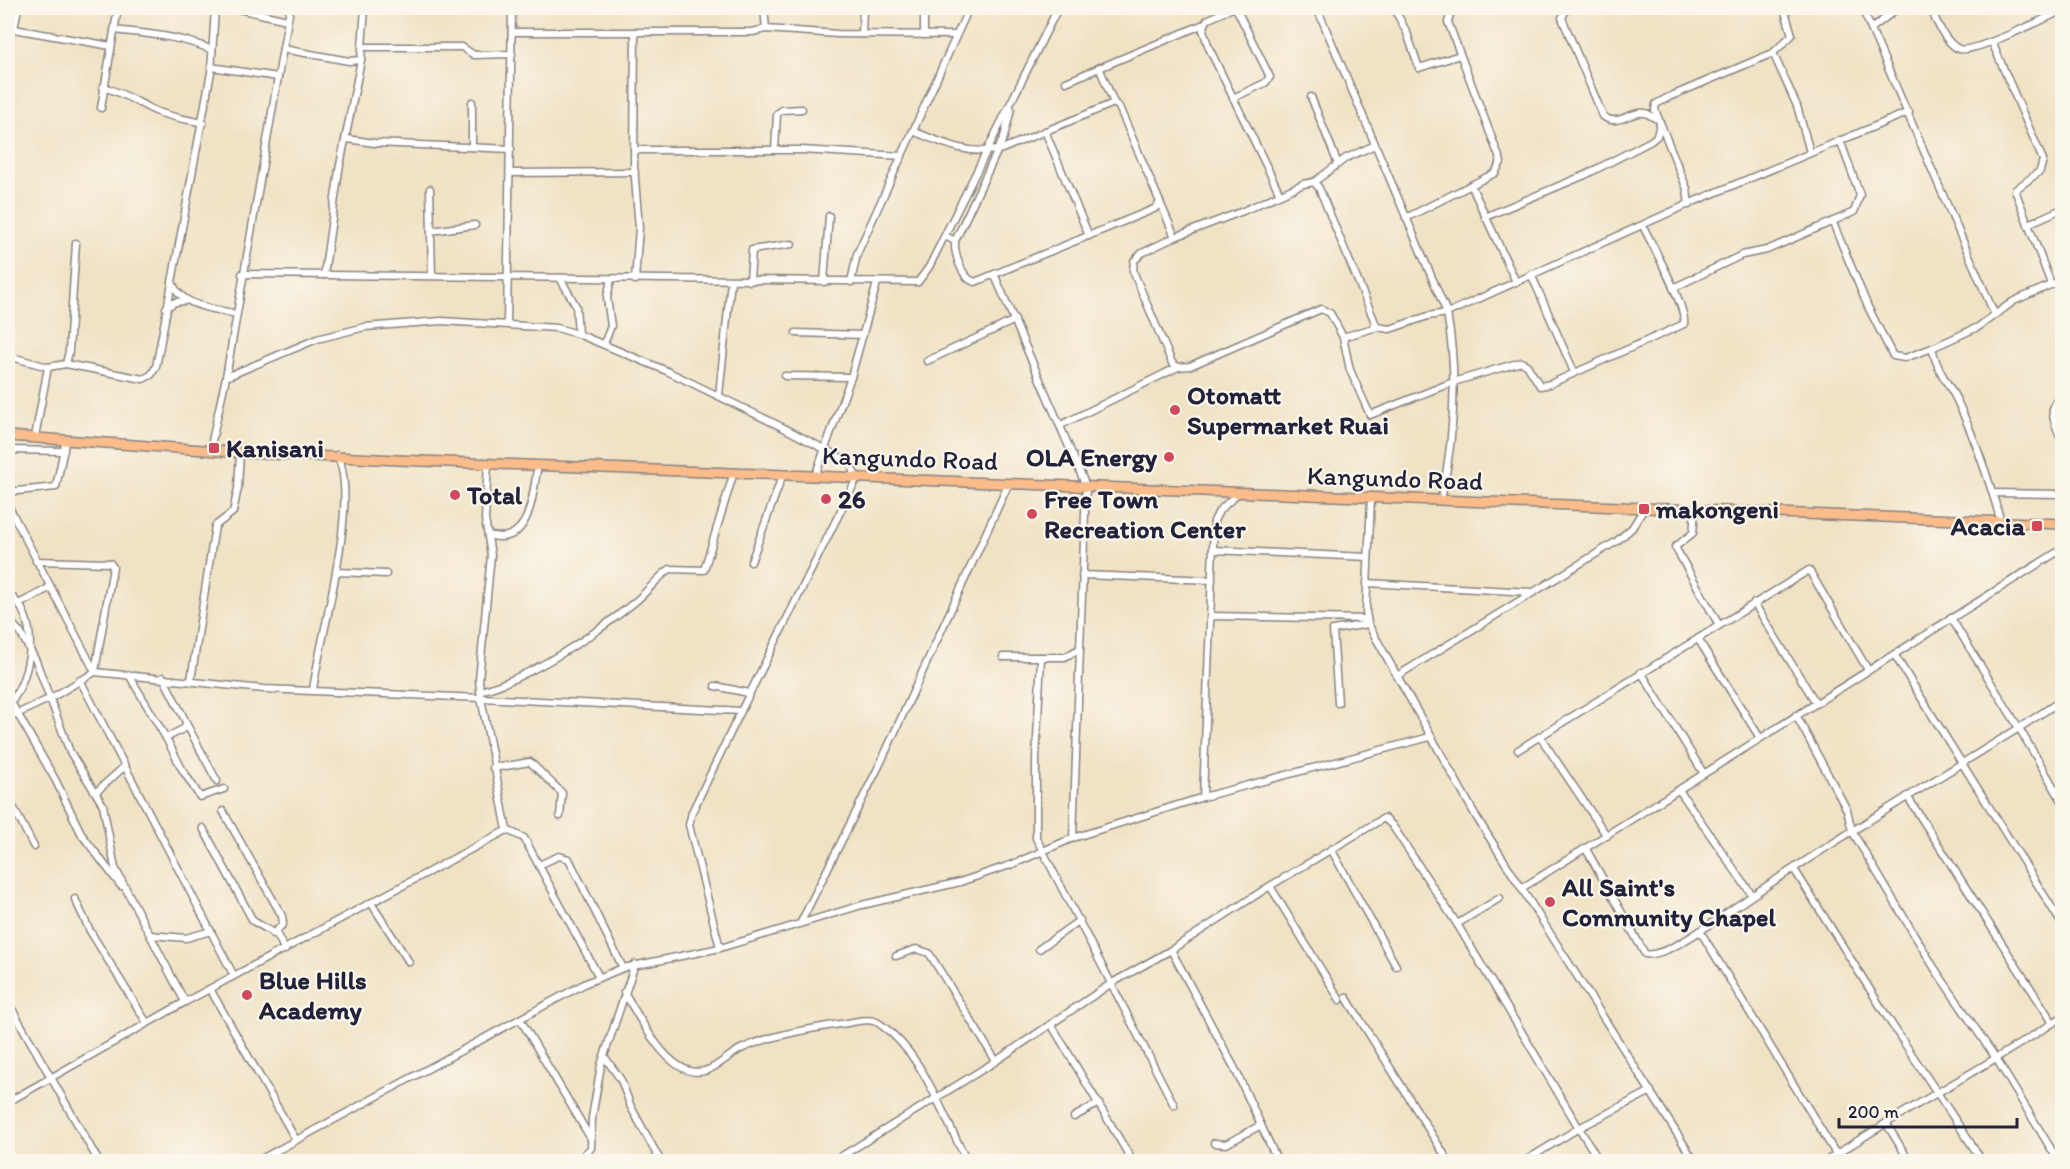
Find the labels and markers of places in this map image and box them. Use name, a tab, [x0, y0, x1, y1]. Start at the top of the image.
place label: Otomatt Supermarket Ruai	[1187, 379, 1389, 441]
marker: Otomatt Supermarket Ruai	[1168, 403, 1182, 417]
place label: Kanisani	[226, 432, 324, 464]
marker: Kanisani	[207, 441, 221, 455]
place label: OLA Energy	[1026, 441, 1158, 473]
marker: OLA Energy	[1162, 450, 1176, 464]
place label: Total	[466, 479, 523, 511]
place label: 26	[838, 483, 866, 515]
place label: Free Town Recreation Center	[1044, 483, 1246, 545]
marker: Total	[448, 488, 462, 502]
marker: 26	[819, 492, 833, 506]
place label: makongeni	[1655, 493, 1779, 525]
marker: makongeni	[1637, 502, 1651, 516]
marker: Free Town Recreation Center	[1025, 507, 1039, 521]
place label: Acacia	[1950, 510, 2025, 542]
marker: Acacia	[2030, 519, 2044, 533]
place label: All Saint's Community Chapel	[1561, 871, 1776, 933]
marker: All Saint's Community Chapel	[1543, 895, 1557, 909]
place label: Blue Hills Academy	[258, 964, 367, 1026]
marker: Blue Hills Academy	[240, 988, 254, 1002]

